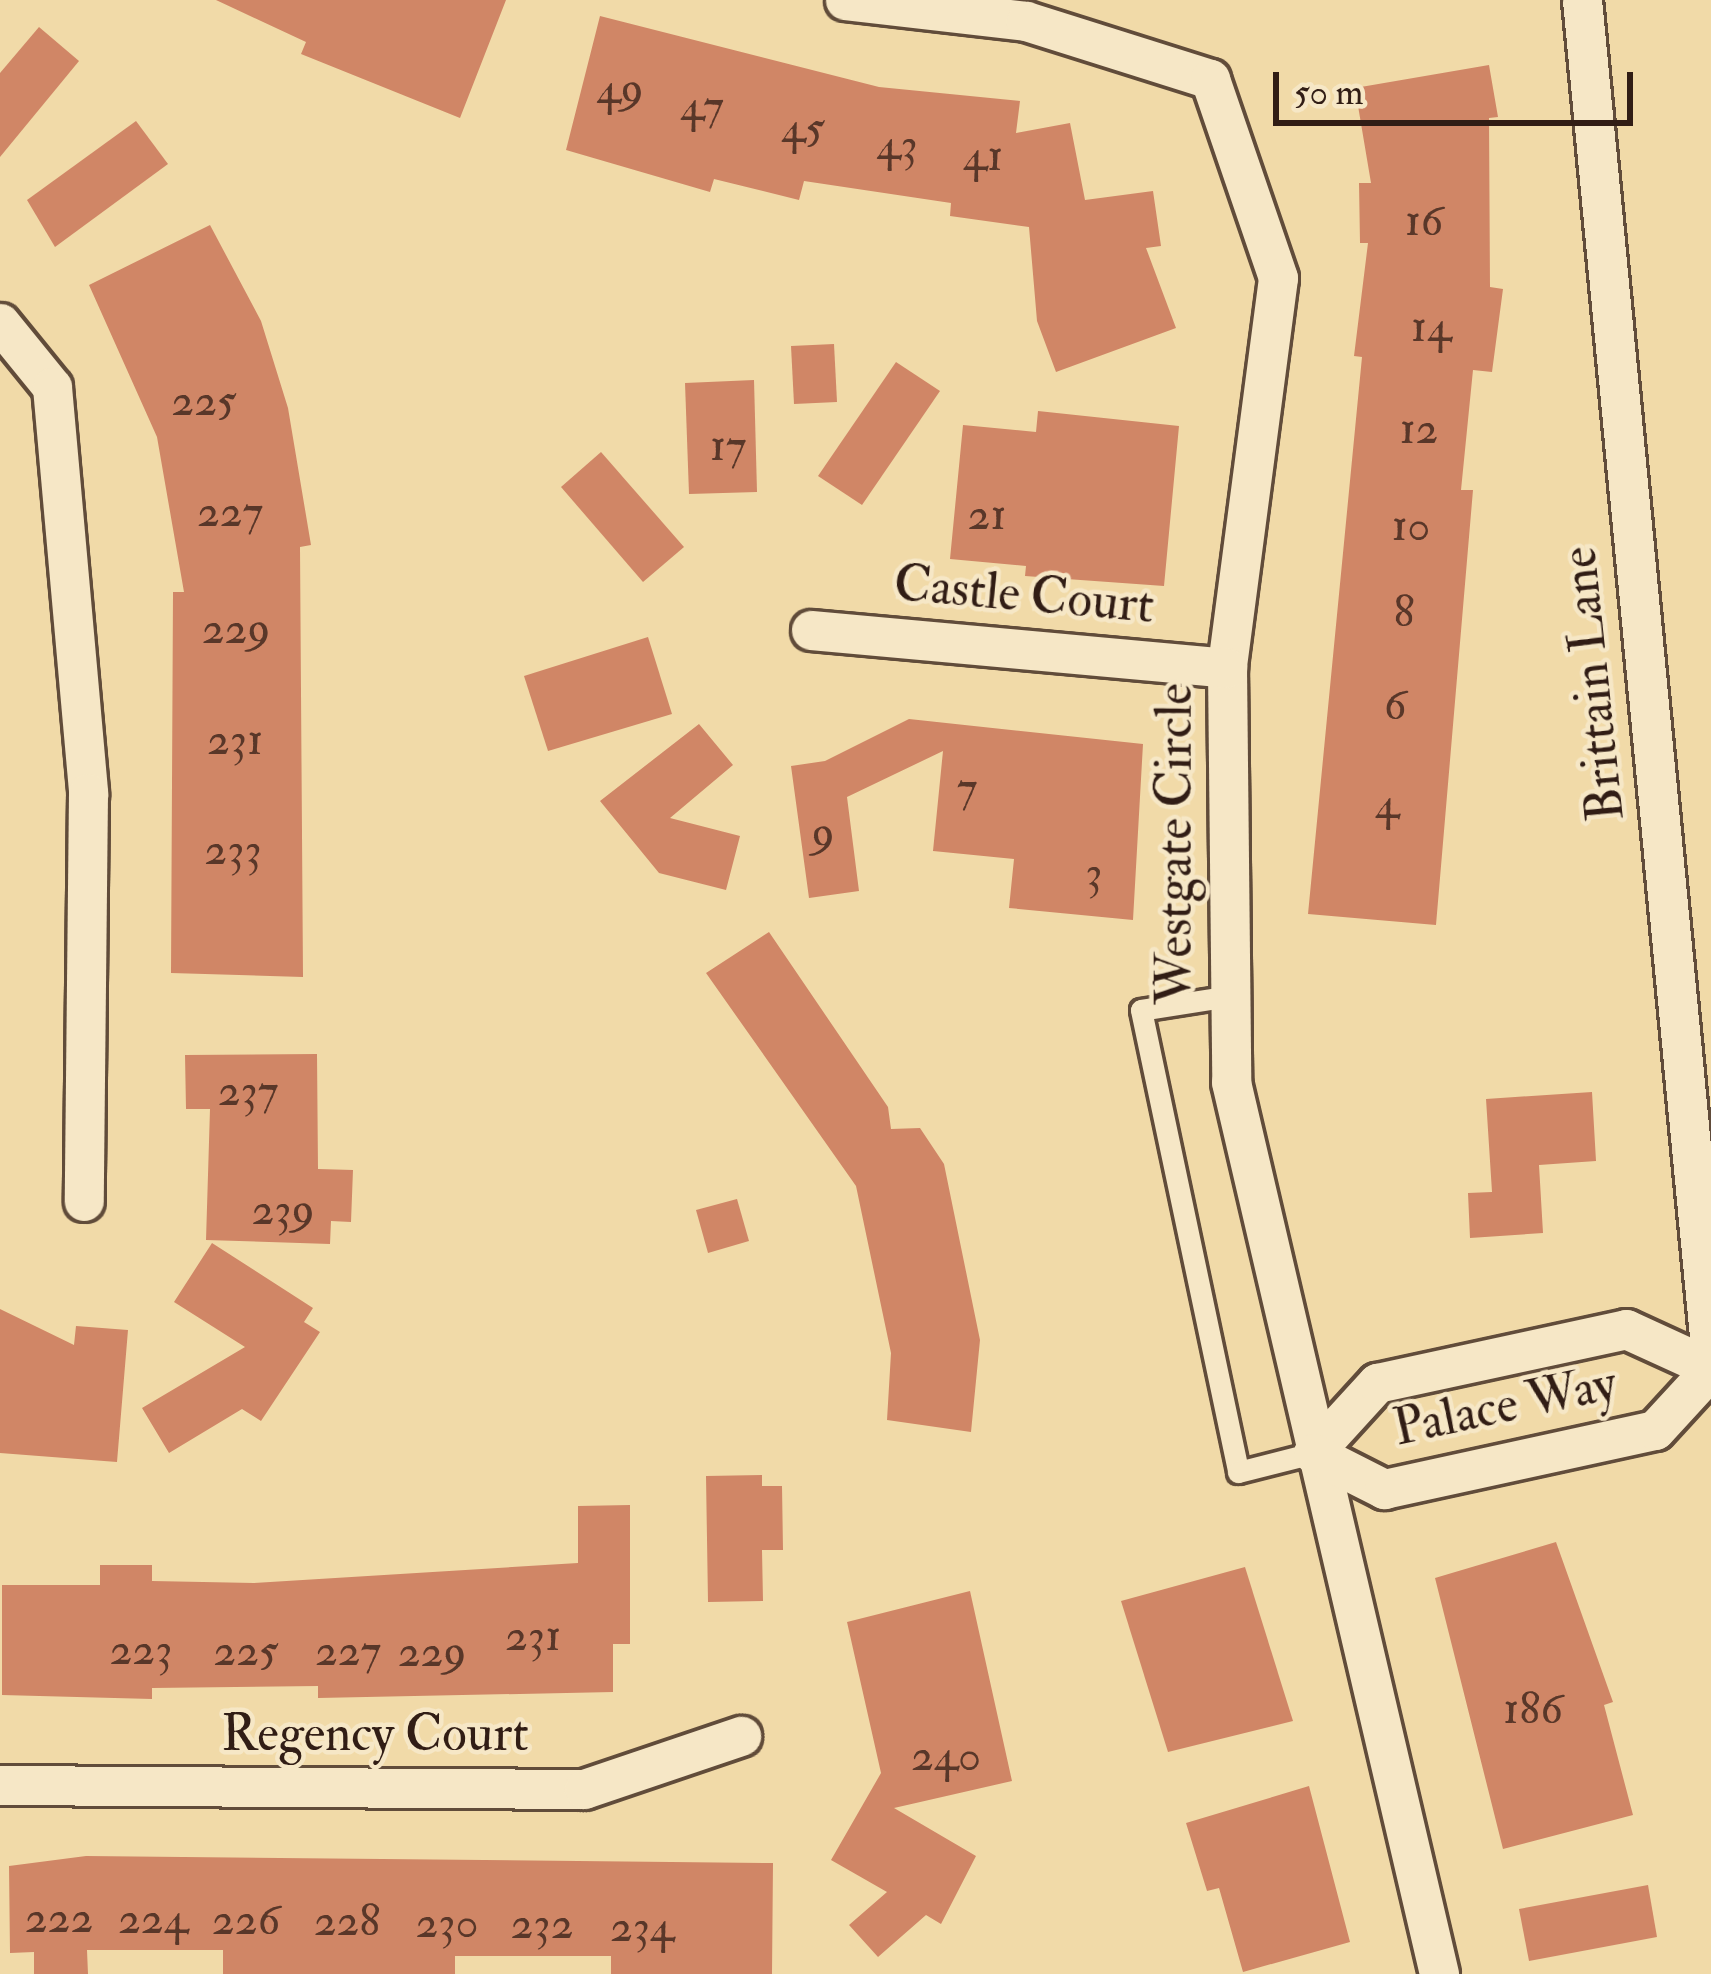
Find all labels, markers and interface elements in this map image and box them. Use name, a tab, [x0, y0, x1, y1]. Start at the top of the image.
scale bar	[1279, 48, 1639, 122]
house number: 49	[596, 63, 644, 117]
text: 50 m	[1294, 70, 1363, 115]
house number: 47	[680, 80, 724, 134]
house number: 45	[781, 102, 825, 156]
house number: 43	[876, 119, 918, 173]
house number: 41	[963, 130, 1003, 184]
house number: 16	[1405, 195, 1443, 249]
house number: 14	[1411, 301, 1451, 355]
house number: 225	[171, 375, 237, 429]
house number: 12	[1400, 403, 1438, 457]
house number: 17	[710, 420, 746, 474]
house number: 227	[197, 486, 263, 540]
house number: 21	[968, 489, 1006, 543]
house number: 10	[1392, 500, 1430, 554]
street label: Brittain Lane	[1548, 544, 1638, 824]
street label: Castle Court	[891, 553, 1157, 637]
house number: 8	[1393, 586, 1415, 640]
house number: 229	[202, 603, 270, 657]
house number: 6	[1384, 679, 1406, 733]
street label: Westgate Circle	[1144, 683, 1206, 1005]
house number: 231	[207, 714, 263, 768]
house number: 7	[957, 762, 977, 816]
house number: 4	[1375, 778, 1399, 832]
house number: 9	[811, 807, 835, 861]
house number: 233	[204, 824, 262, 878]
house number: 3	[1085, 847, 1103, 901]
house number: 237	[218, 1065, 278, 1119]
house number: 239	[251, 1184, 315, 1238]
street label: Palace Way	[1388, 1353, 1622, 1459]
house number: 231	[505, 1610, 561, 1664]
house number: 223	[110, 1624, 172, 1678]
house number: 225	[213, 1625, 279, 1679]
house number: 227	[315, 1625, 381, 1679]
house number: 229	[398, 1626, 466, 1680]
house number: 186	[1503, 1683, 1563, 1737]
street label: Regency Court	[221, 1703, 529, 1765]
house number: 240	[911, 1730, 981, 1784]
house number: 222	[25, 1892, 93, 1946]
house number: 224	[118, 1893, 188, 1947]
house number: 226	[212, 1894, 280, 1948]
house number: 228	[314, 1895, 380, 1949]
house number: 230	[415, 1897, 479, 1951]
house number: 232	[511, 1898, 573, 1952]
house number: 234	[610, 1901, 674, 1955]

